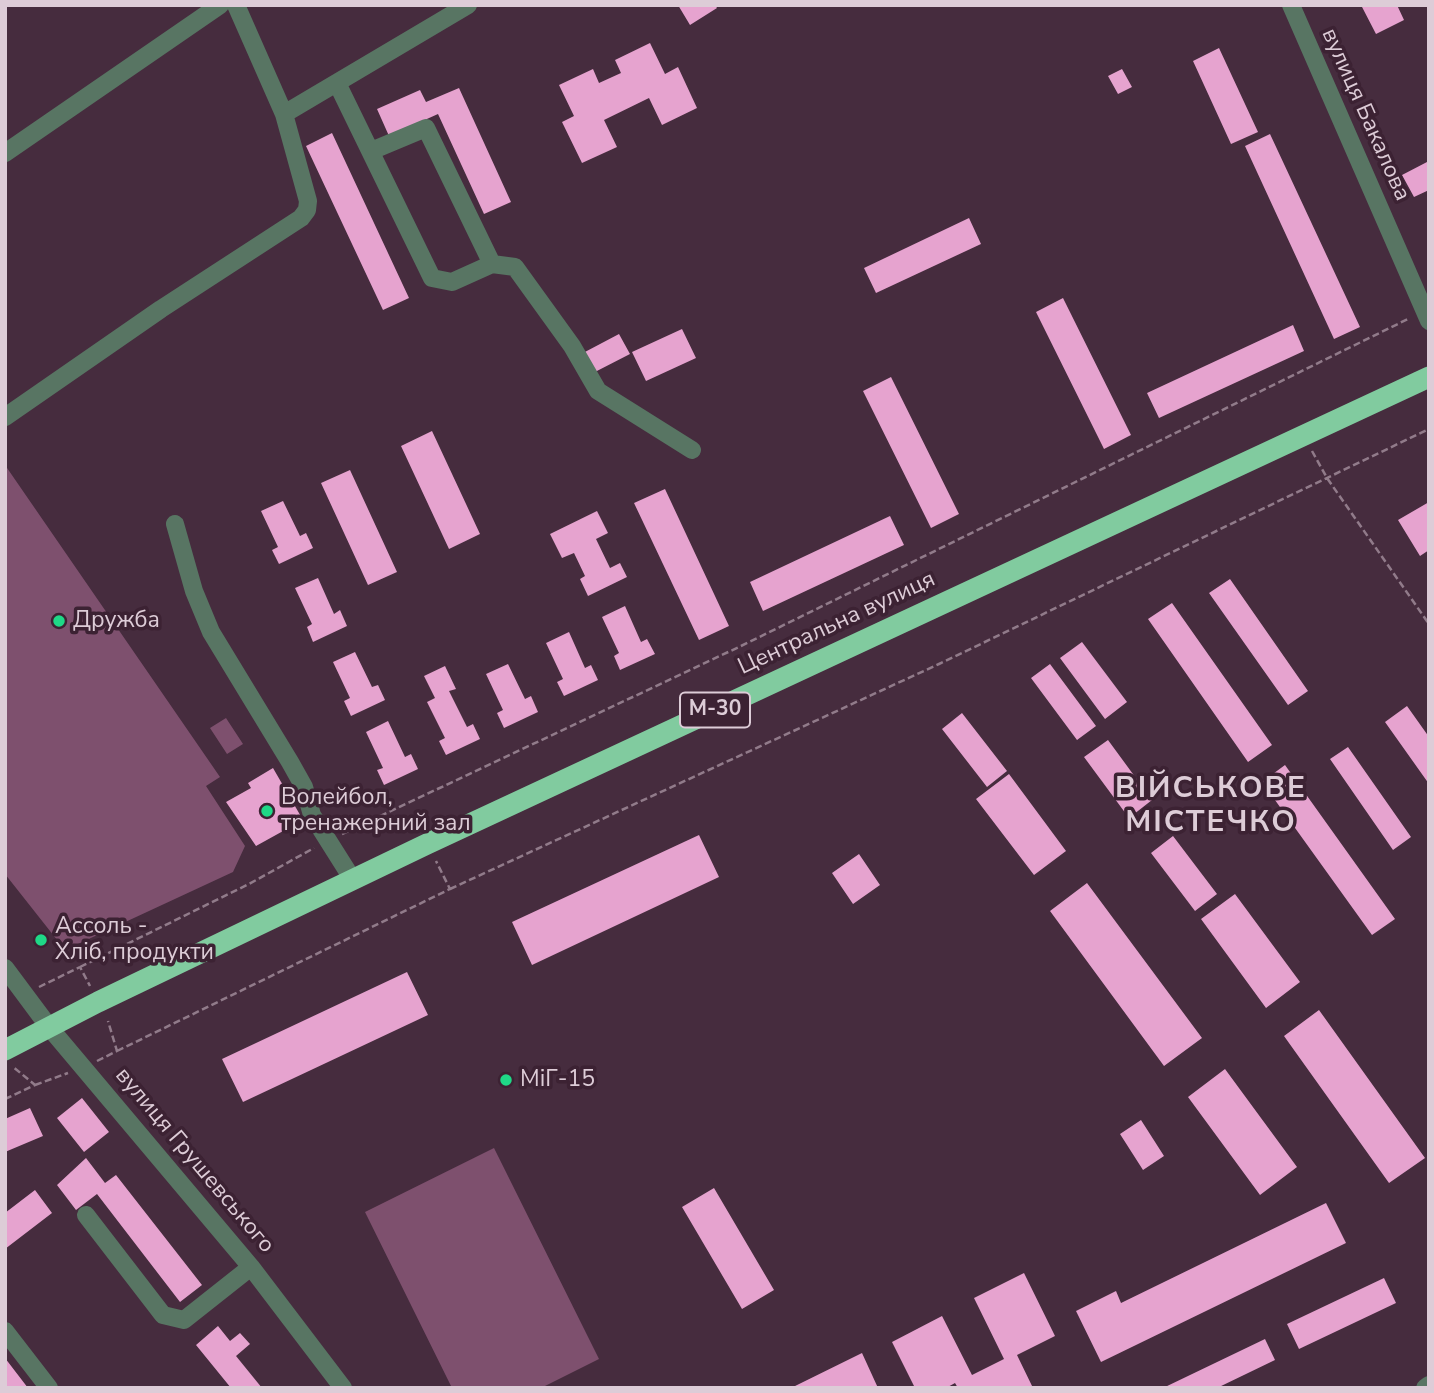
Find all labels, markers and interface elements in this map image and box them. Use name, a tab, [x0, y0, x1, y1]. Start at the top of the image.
street label: вулиця Бакалова	[1315, 24, 1415, 206]
street label: Центральна вулиця	[734, 566, 940, 682]
place label: Дружба	[73, 607, 160, 635]
marker: Дружба	[51, 613, 67, 629]
road number: М-30	[680, 692, 750, 728]
district label: ВІЙСЬКОВЕ МІСТЕЧКО	[1116, 772, 1306, 842]
place label: Волейбол, тренажерний зал	[281, 784, 471, 838]
marker: Волейбол, тренажерний зал	[259, 803, 275, 819]
place label: Ассоль - Хліб, продукти	[55, 913, 214, 967]
marker: Ассоль - Хліб, продукти	[33, 932, 49, 948]
street label: вулиця Грушевського	[108, 1063, 280, 1259]
place label: МіГ-15	[520, 1066, 595, 1094]
marker: МіГ-15	[498, 1072, 514, 1088]

